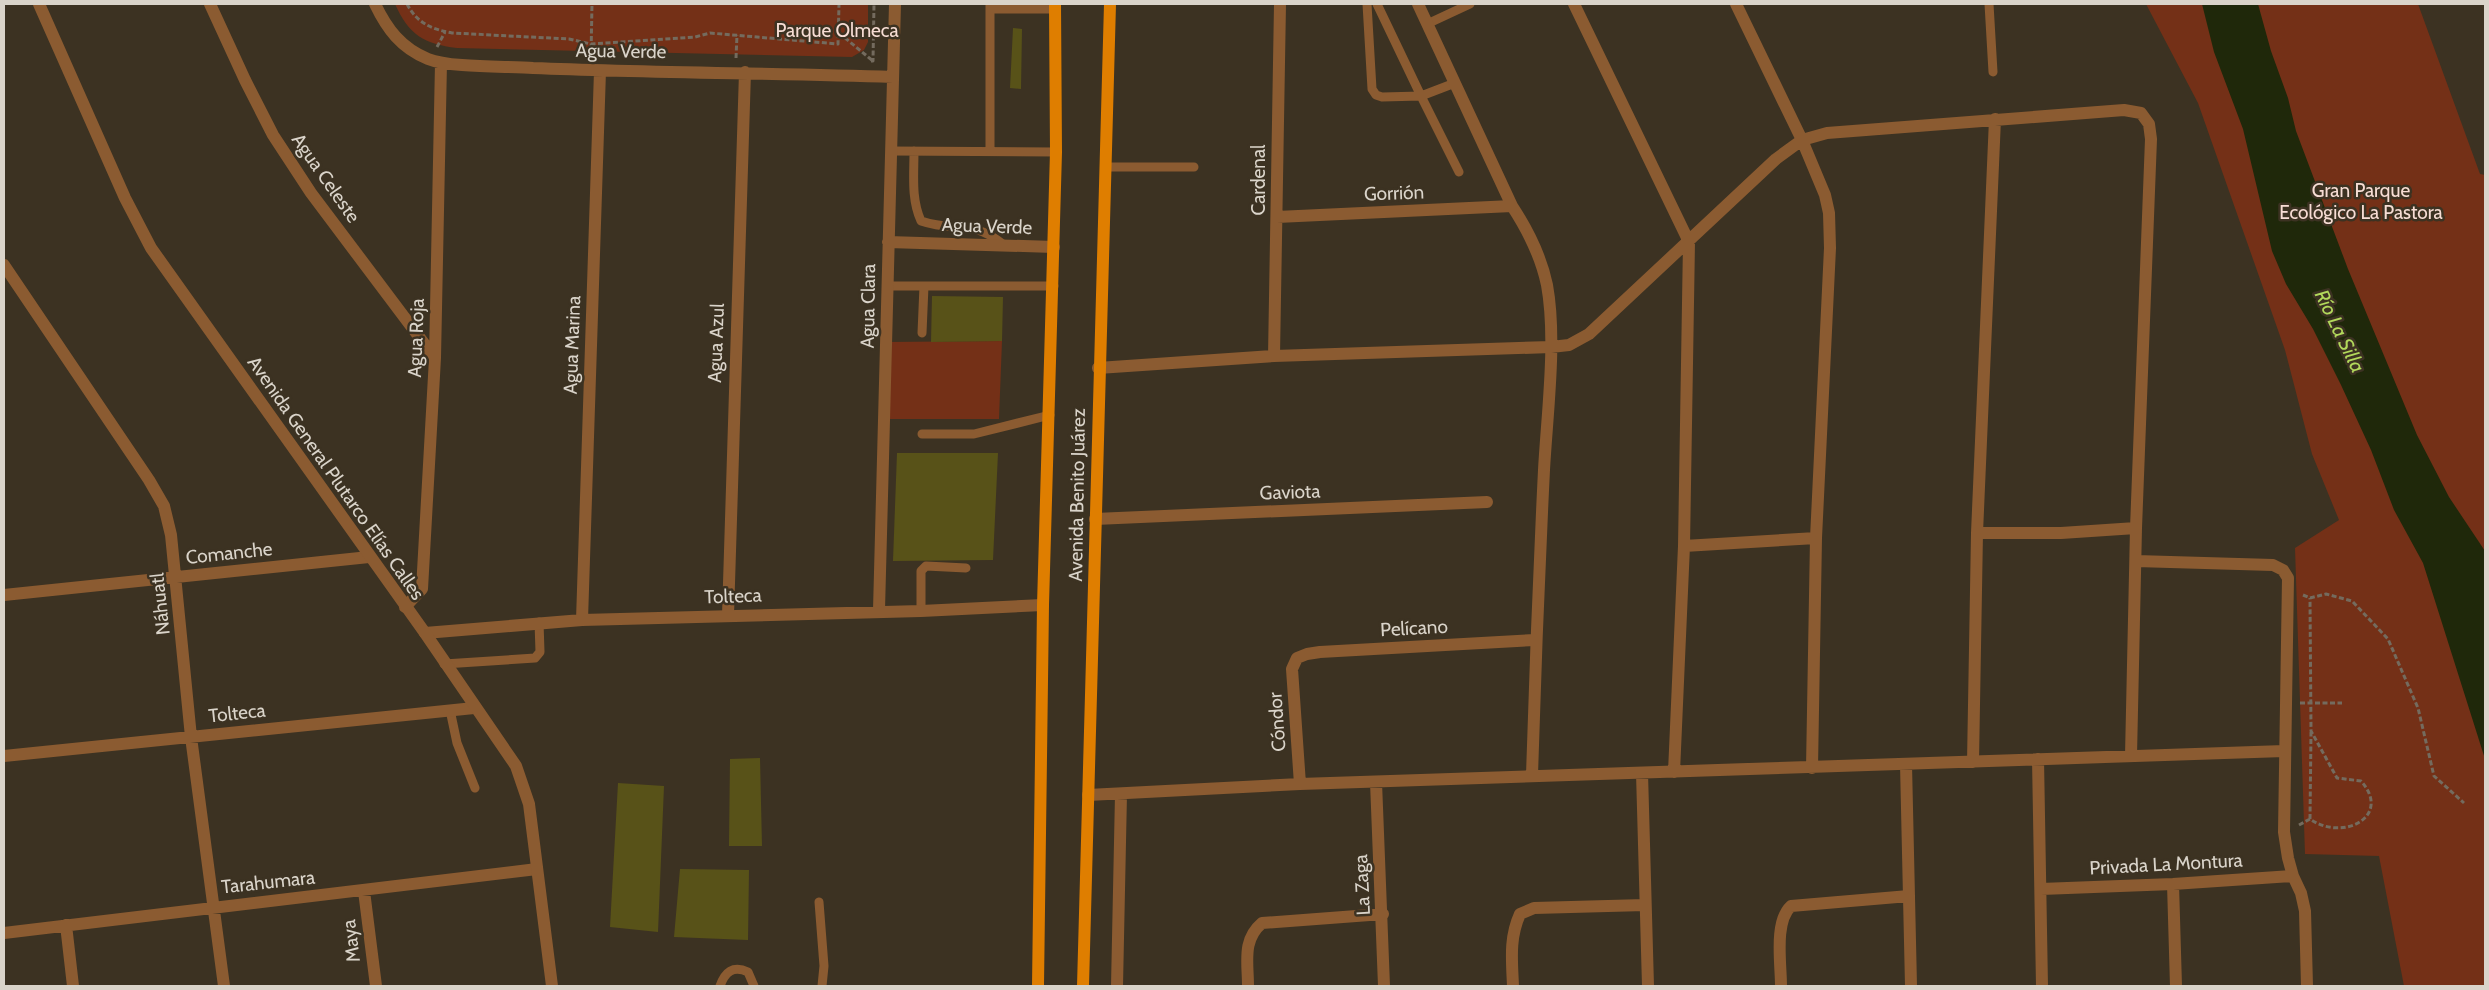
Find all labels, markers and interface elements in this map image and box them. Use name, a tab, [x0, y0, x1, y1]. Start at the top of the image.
park label: Parque Olmeca	[775, 19, 899, 42]
street label: Agua Verde	[576, 39, 667, 63]
street label: Agua Celeste	[287, 129, 365, 227]
street label: Cardenal	[1247, 144, 1270, 216]
park label: Gran Parque Ecológico La Pastora	[2279, 179, 2443, 224]
street label: Gorrión	[1363, 180, 1425, 206]
street label: Agua Verde	[941, 213, 1033, 239]
street label: Agua Clara	[856, 263, 880, 349]
water label: Río La Silla	[2310, 286, 2370, 376]
street label: Agua Marina	[559, 295, 585, 395]
street label: Agua Roja	[403, 298, 429, 378]
street label: Agua Azul	[703, 302, 729, 383]
street label: Avenida General Plutarco Elías Calles	[243, 352, 429, 604]
street label: Avenida Benito Juárez	[1064, 408, 1090, 582]
street label: Gaviota	[1259, 479, 1321, 505]
street label: Comanche	[185, 537, 274, 569]
street label: Náhuatl	[145, 571, 175, 636]
street label: Tolteca	[704, 584, 762, 608]
street label: Pelícano	[1380, 615, 1448, 641]
street label: Cóndor	[1263, 692, 1291, 752]
street label: Tolteca	[207, 699, 267, 727]
street label: Privada La Montura	[2089, 849, 2243, 879]
street label: La Zaga	[1349, 854, 1375, 916]
street label: Tarahumara	[220, 866, 316, 898]
street label: Maya	[337, 918, 365, 964]

